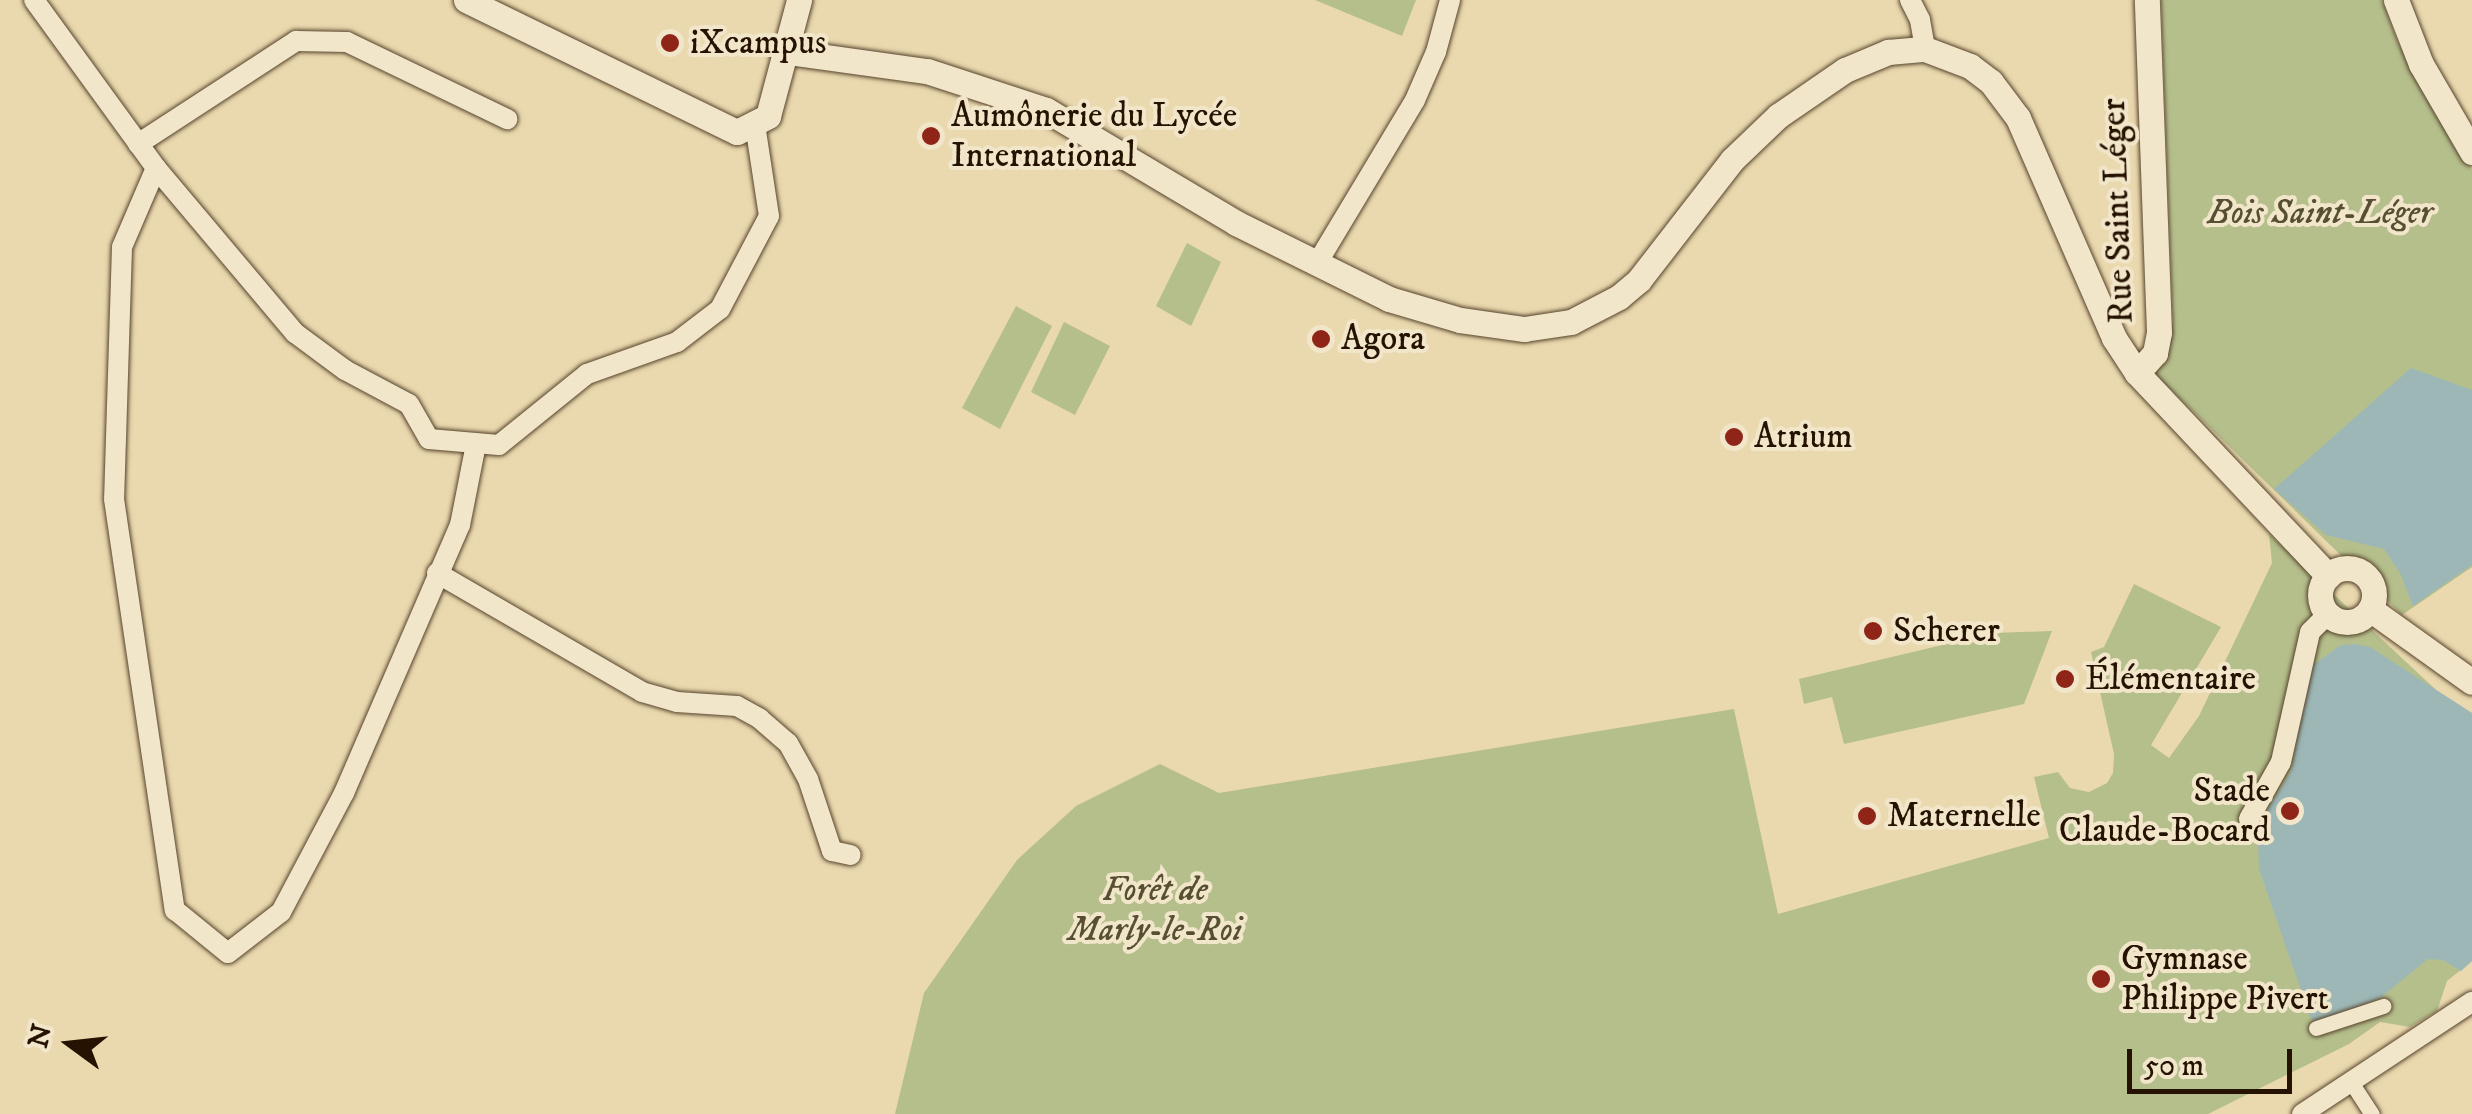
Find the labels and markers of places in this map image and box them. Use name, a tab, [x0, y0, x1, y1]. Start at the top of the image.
place label: iXcampus	[690, 22, 826, 64]
marker: iXcampus	[659, 32, 681, 54]
place label: Aumônerie du Lycée International	[951, 95, 1237, 177]
marker: Aumônerie du Lycée International	[920, 125, 942, 147]
place label: Agora	[1341, 318, 1425, 360]
marker: Agora	[1310, 328, 1332, 350]
place label: Atrium	[1754, 416, 1853, 458]
marker: Atrium	[1723, 426, 1745, 448]
place label: Scherer	[1893, 610, 2000, 652]
marker: Scherer	[1862, 620, 1884, 642]
place label: Élémentaire	[2085, 658, 2256, 700]
marker: Élémentaire	[2054, 668, 2076, 690]
place label: Stade Claude-Bocard	[2059, 770, 2270, 852]
place label: Maternelle	[1887, 795, 2041, 837]
marker: Stade Claude-Bocard	[2279, 800, 2301, 822]
marker: Maternelle	[1856, 805, 1878, 827]
place label: Gymnase Philippe Pivert	[2121, 938, 2329, 1020]
marker: Gymnase Philippe Pivert	[2090, 968, 2112, 990]

